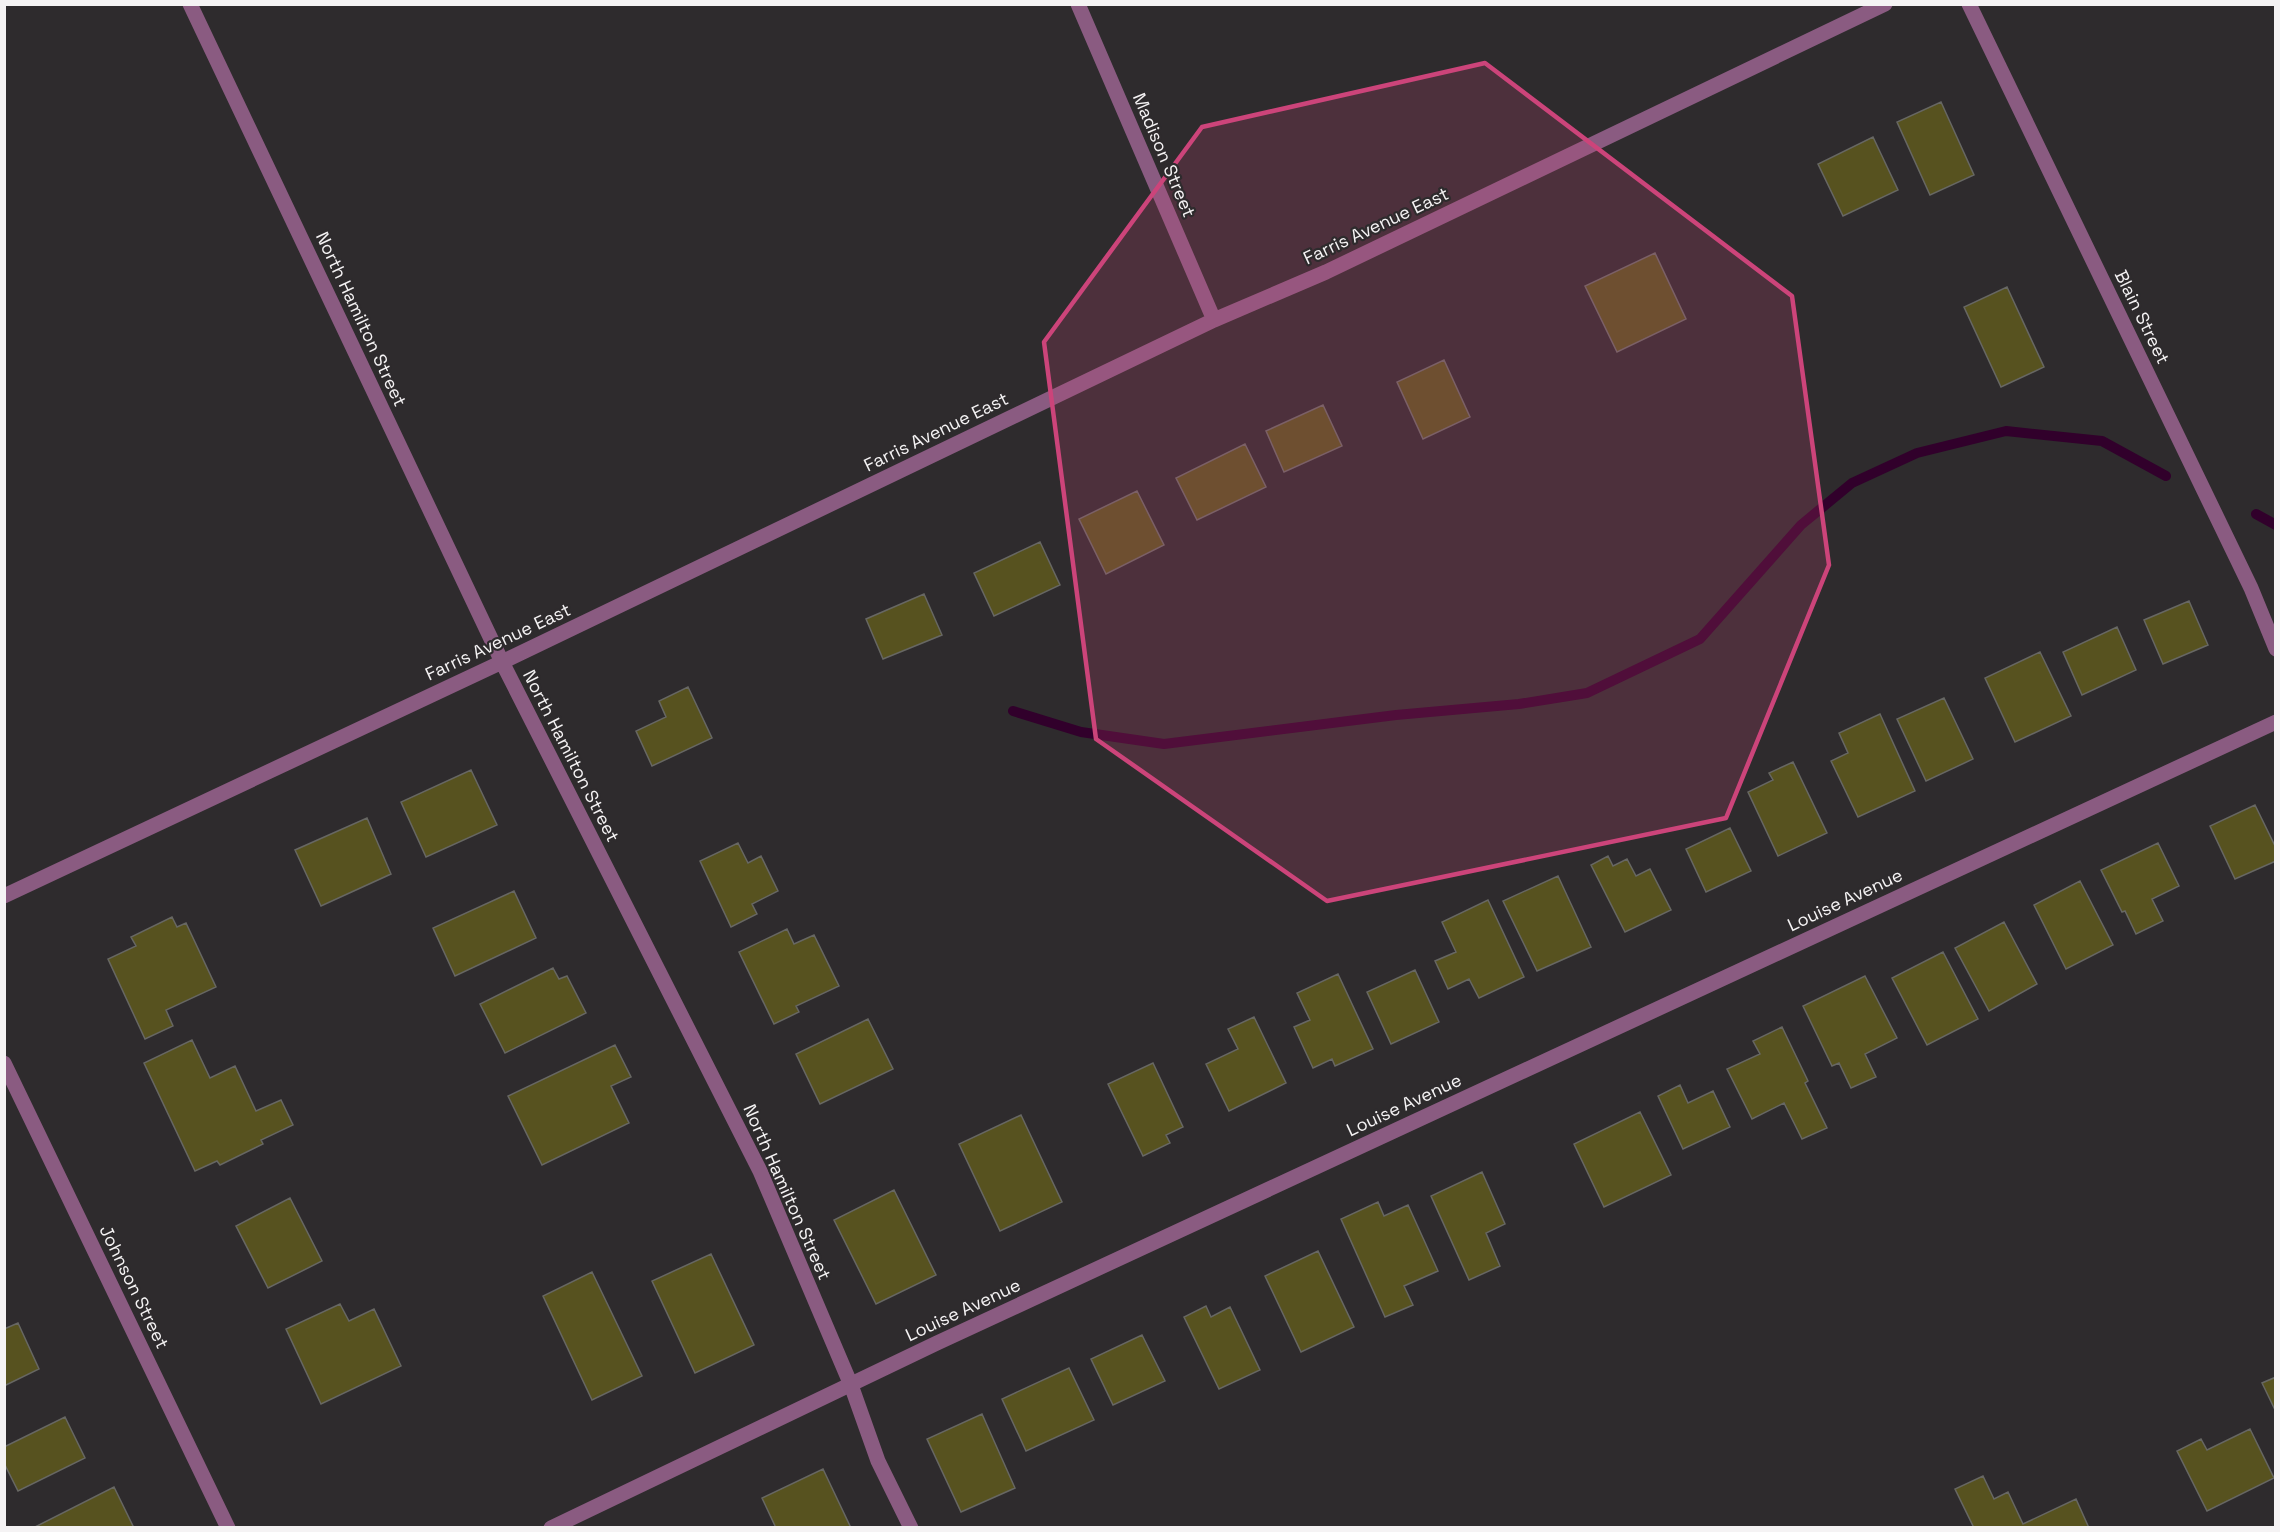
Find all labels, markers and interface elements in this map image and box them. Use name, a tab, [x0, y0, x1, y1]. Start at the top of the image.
street label: Madison Street	[1128, 89, 1201, 220]
street label: Farris Avenue East	[1299, 182, 1452, 269]
street label: North Hamilton Street	[311, 228, 412, 410]
street label: Blain Street	[2110, 266, 2175, 368]
street label: Farris Avenue East	[860, 387, 1012, 477]
street label: Farris Avenue East	[421, 598, 574, 685]
street label: North Hamilton Street	[518, 666, 625, 846]
street label: Louise Avenue	[1784, 863, 1906, 936]
street label: Louise Avenue	[1343, 1068, 1465, 1141]
street label: North Hamilton Street	[738, 1100, 837, 1283]
street label: Johnson Street	[95, 1221, 174, 1352]
street label: Louise Avenue	[902, 1273, 1024, 1346]

